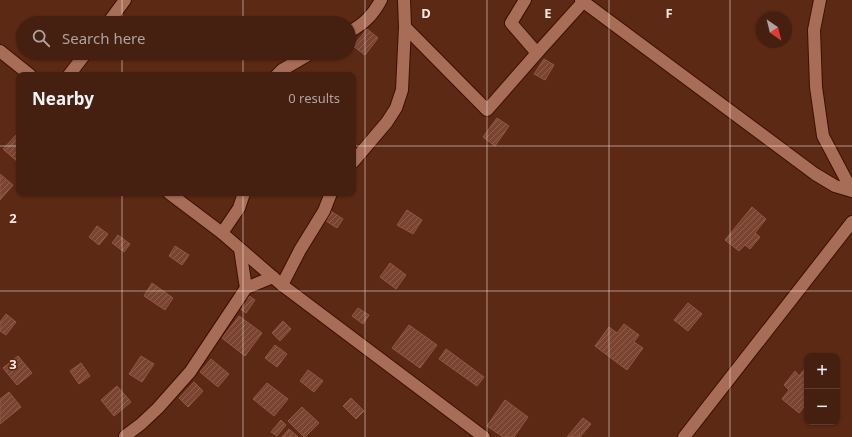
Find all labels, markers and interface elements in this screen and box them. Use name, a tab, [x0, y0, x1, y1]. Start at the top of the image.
text: D	[421, 4, 431, 22]
text: E	[544, 4, 552, 22]
text: F	[665, 4, 673, 22]
north arrow	[756, 12, 792, 48]
search box	[16, 16, 356, 60]
icon: search	[30, 27, 52, 49]
text: Search here	[62, 28, 145, 48]
text: Nearby	[32, 87, 94, 110]
text: 0 results	[288, 89, 340, 107]
text: 2	[9, 209, 17, 227]
map controls	[804, 353, 840, 425]
button: +	[804, 353, 840, 389]
text: 3	[9, 355, 17, 373]
button: −	[804, 389, 840, 425]

